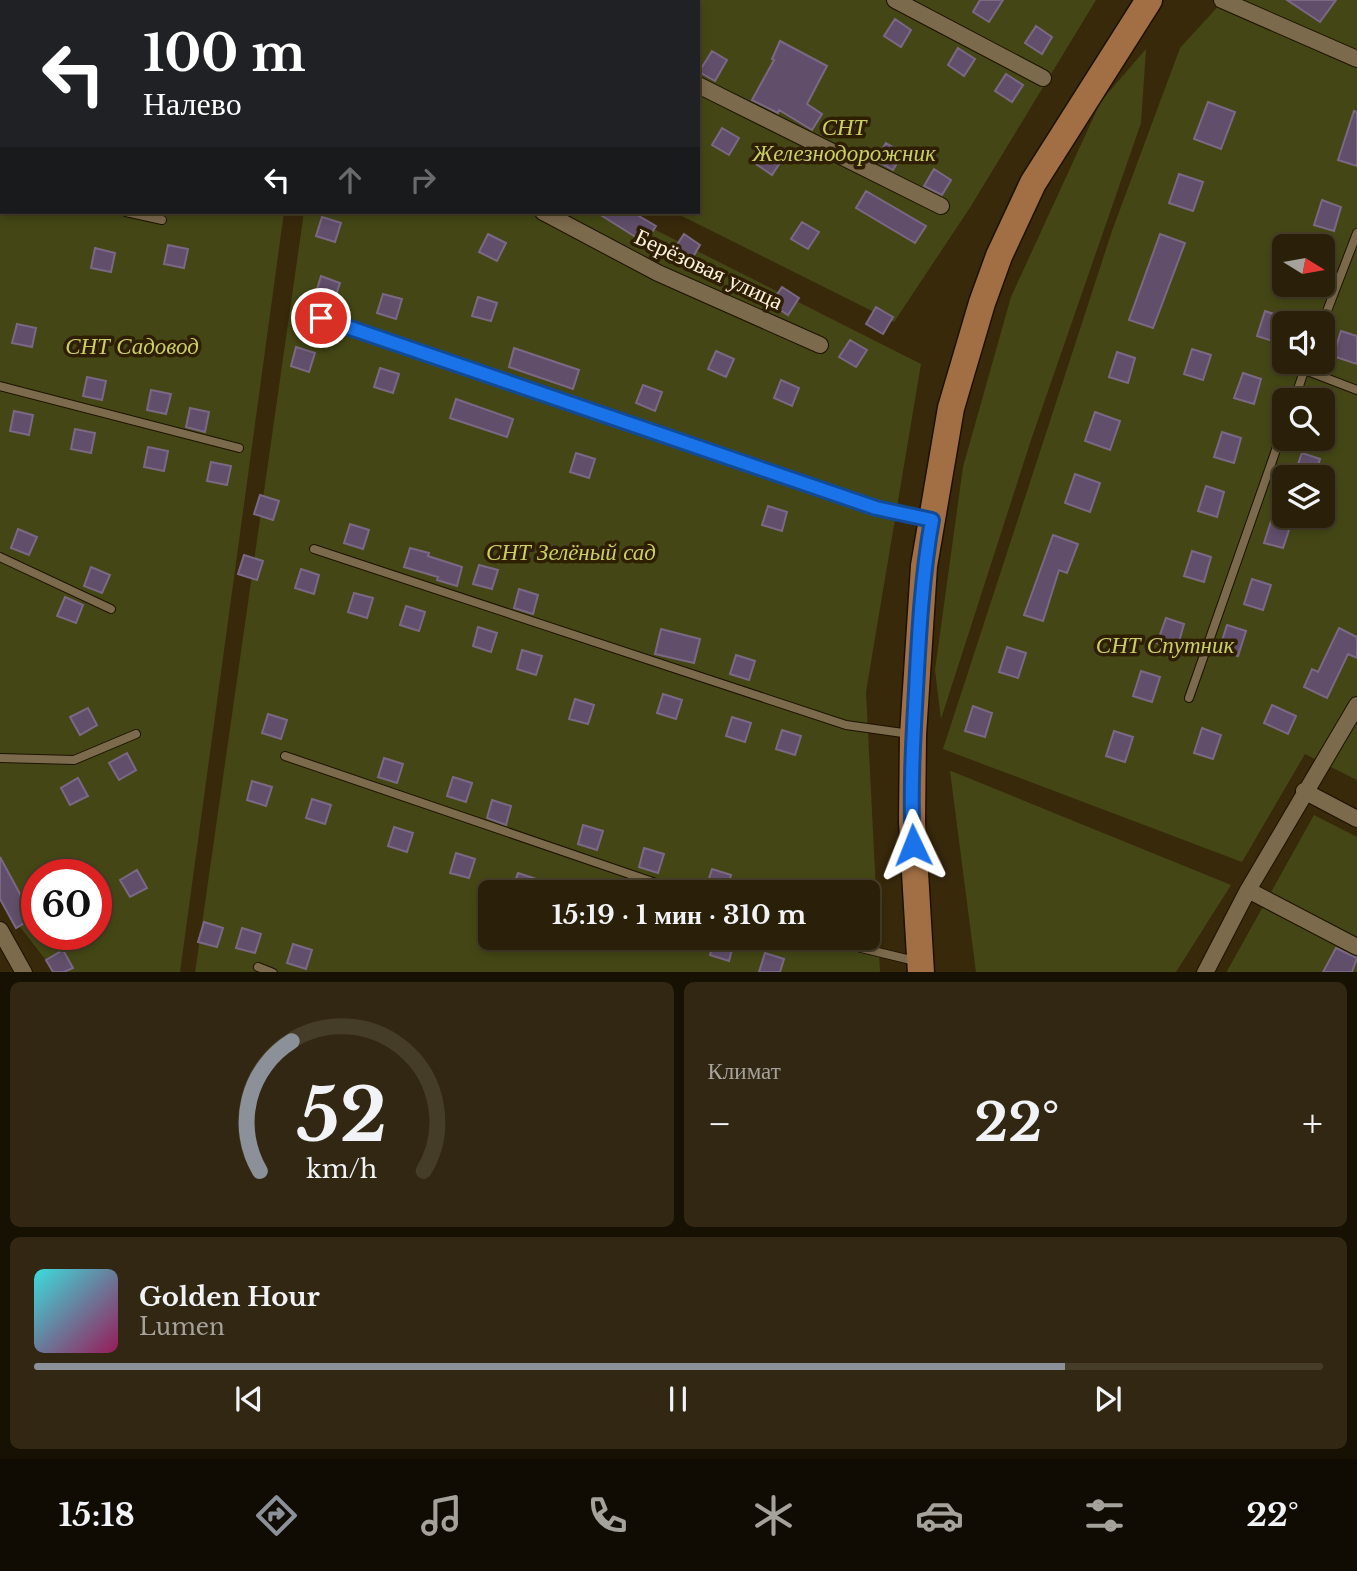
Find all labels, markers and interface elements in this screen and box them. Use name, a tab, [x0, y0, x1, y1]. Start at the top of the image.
text: 100 m	[143, 23, 306, 84]
icon: left	[28, 28, 119, 119]
text: Налево	[143, 84, 242, 124]
park label: СНТ Железнодорожник	[751, 113, 936, 167]
icon: left	[258, 161, 296, 199]
icon: ahead	[331, 161, 369, 199]
icon: right	[404, 161, 442, 199]
street label: Берёзовая улица	[630, 222, 788, 316]
north arrow	[1272, 234, 1335, 298]
map controls	[1272, 234, 1335, 528]
pin	[291, 288, 351, 348]
icon: arrive	[302, 299, 340, 337]
button: sound	[1272, 311, 1335, 374]
park label: СНТ Садовод	[65, 332, 199, 360]
button: search	[1272, 388, 1335, 451]
button: layers	[1272, 465, 1335, 528]
park label: СНТ Зелёный сад	[486, 538, 656, 566]
park label: СНТ Спутник	[1096, 631, 1234, 659]
position arrow	[876, 808, 950, 882]
speed limit sign: 60	[21, 859, 112, 950]
text: 15:19 · 1 мин · 310 m	[552, 899, 806, 931]
text: Климат	[708, 1057, 781, 1085]
text: 52	[296, 1070, 387, 1161]
text: 22°	[974, 1091, 1059, 1155]
text: −	[708, 1100, 732, 1147]
text: +	[1302, 1100, 1323, 1147]
text: km/h	[306, 1153, 377, 1184]
text: Golden Hour	[139, 1281, 320, 1313]
text: Lumen	[139, 1313, 225, 1341]
icon: previous	[230, 1380, 268, 1418]
icon: pause	[659, 1380, 697, 1418]
icon: next	[1089, 1380, 1127, 1418]
icon: directions	[252, 1491, 301, 1540]
icon: music	[417, 1491, 466, 1540]
icon: phone	[583, 1491, 632, 1540]
icon: climate	[749, 1491, 798, 1540]
icon: car	[915, 1491, 964, 1540]
icon: filters	[1080, 1491, 1129, 1540]
text: 15:18	[58, 1495, 135, 1535]
text: 22°	[1246, 1495, 1299, 1535]

